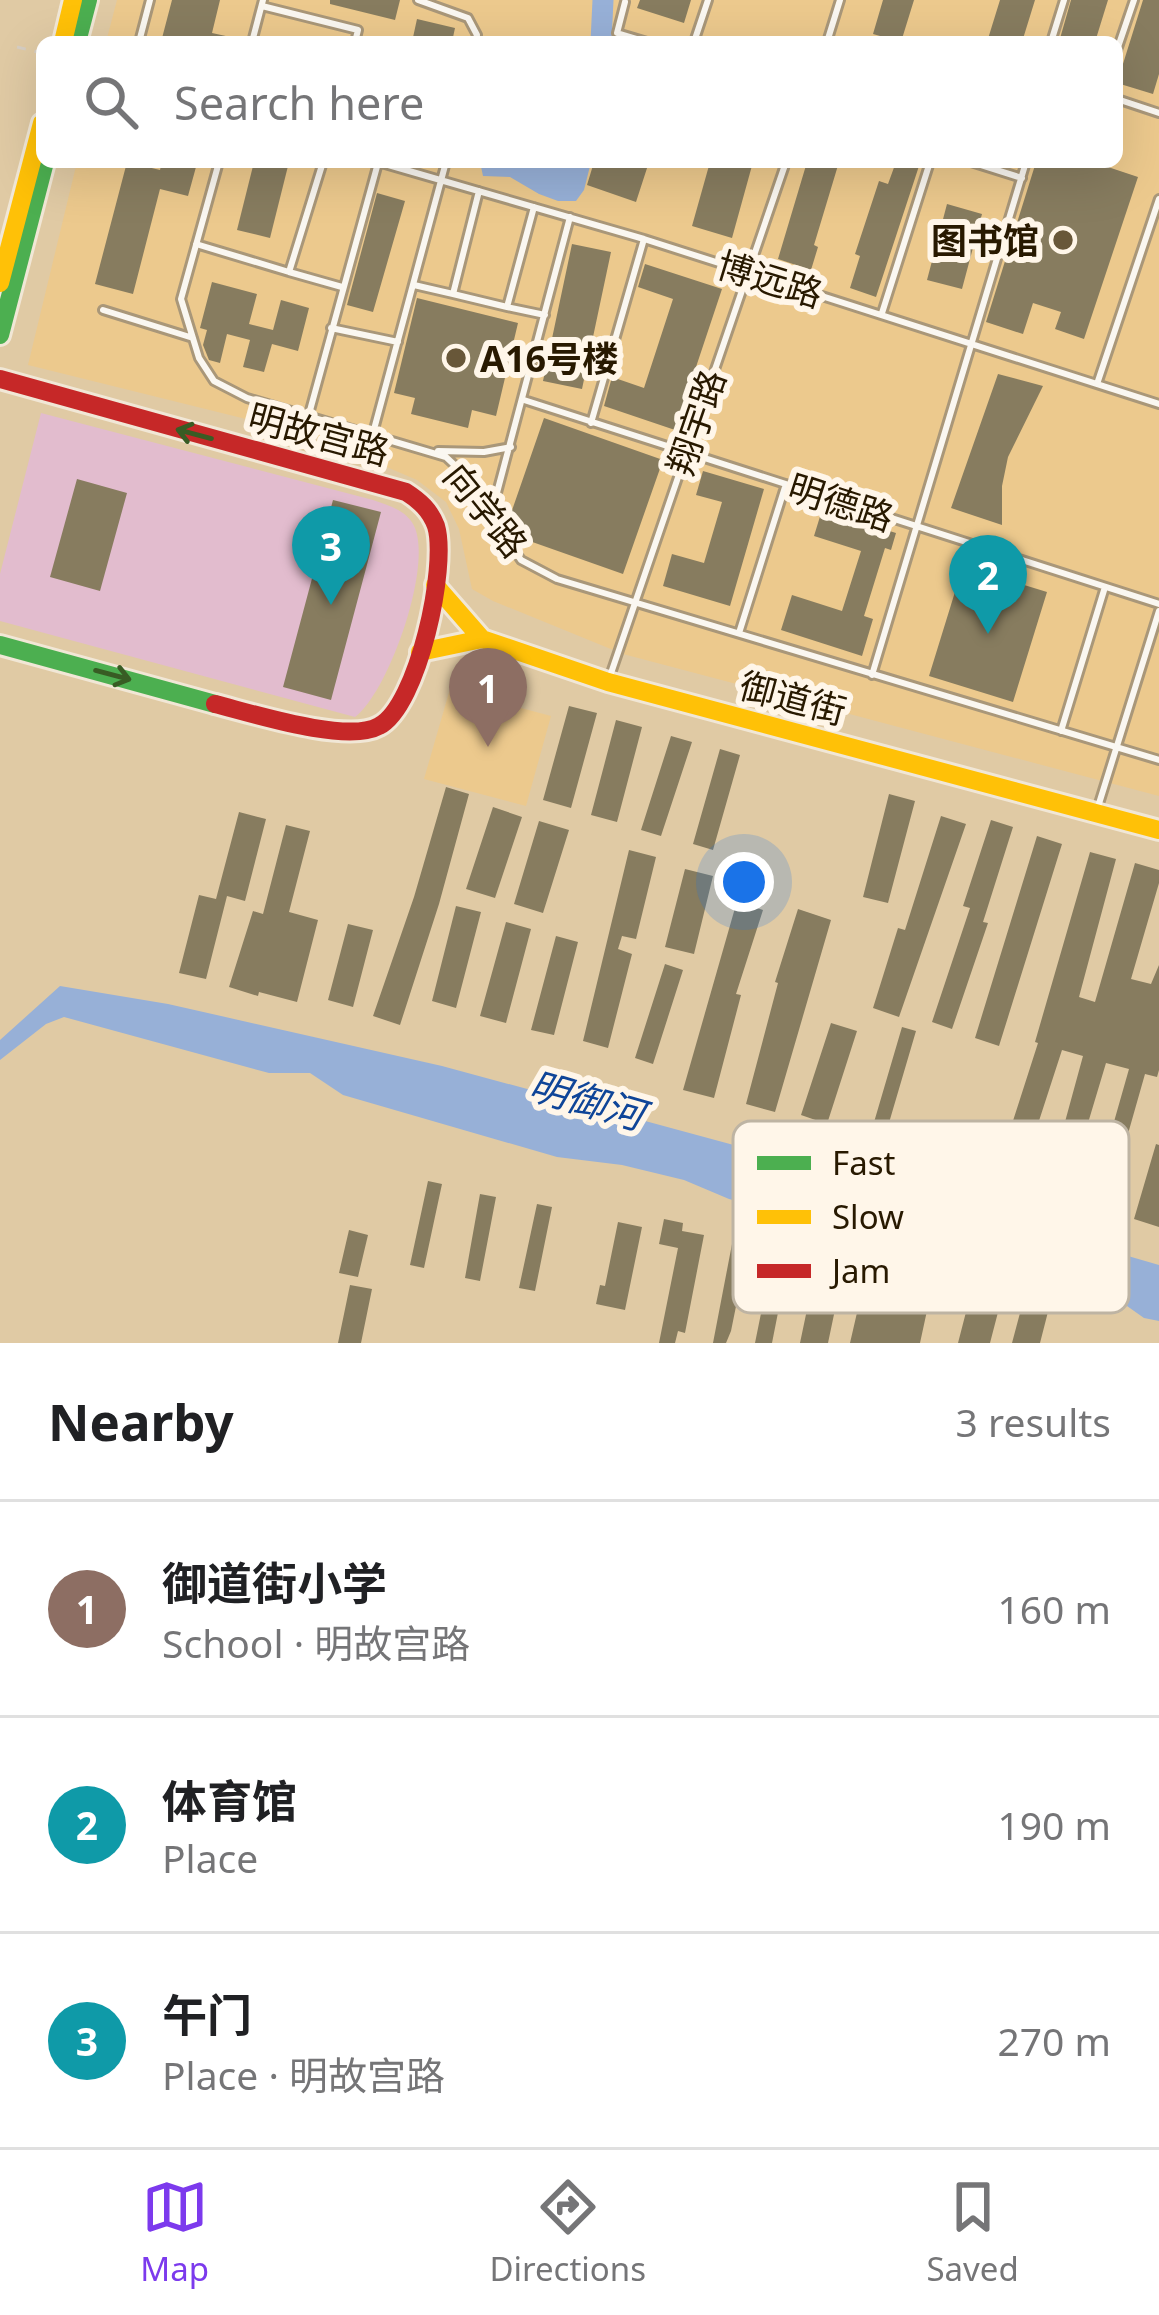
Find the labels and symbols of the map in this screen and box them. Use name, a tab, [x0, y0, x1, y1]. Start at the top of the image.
place label: 图书馆	[931, 216, 1039, 265]
marker: 图书馆	[1050, 227, 1076, 253]
street label: 博远路	[711, 240, 829, 318]
place label: A16号楼	[480, 334, 618, 383]
marker: A16号楼	[443, 345, 469, 371]
street label: 翔宇路	[655, 363, 737, 481]
street label: 明故宫路	[243, 392, 395, 476]
one-way arrow	[176, 421, 214, 443]
street label: 向学路	[433, 453, 539, 567]
street label: 明德路	[782, 462, 900, 542]
pin: 3	[292, 506, 370, 605]
pin: 2	[949, 535, 1027, 634]
pin: 1	[449, 648, 527, 747]
street label: 御道街	[734, 660, 852, 736]
one-way arrow	[93, 666, 131, 688]
your location	[714, 852, 774, 912]
water label: 明御河	[523, 1057, 657, 1143]
legend	[733, 1121, 1129, 1313]
text: Fast	[832, 1140, 895, 1185]
text: Slow	[832, 1194, 904, 1239]
text: Jam	[829, 1248, 890, 1293]

